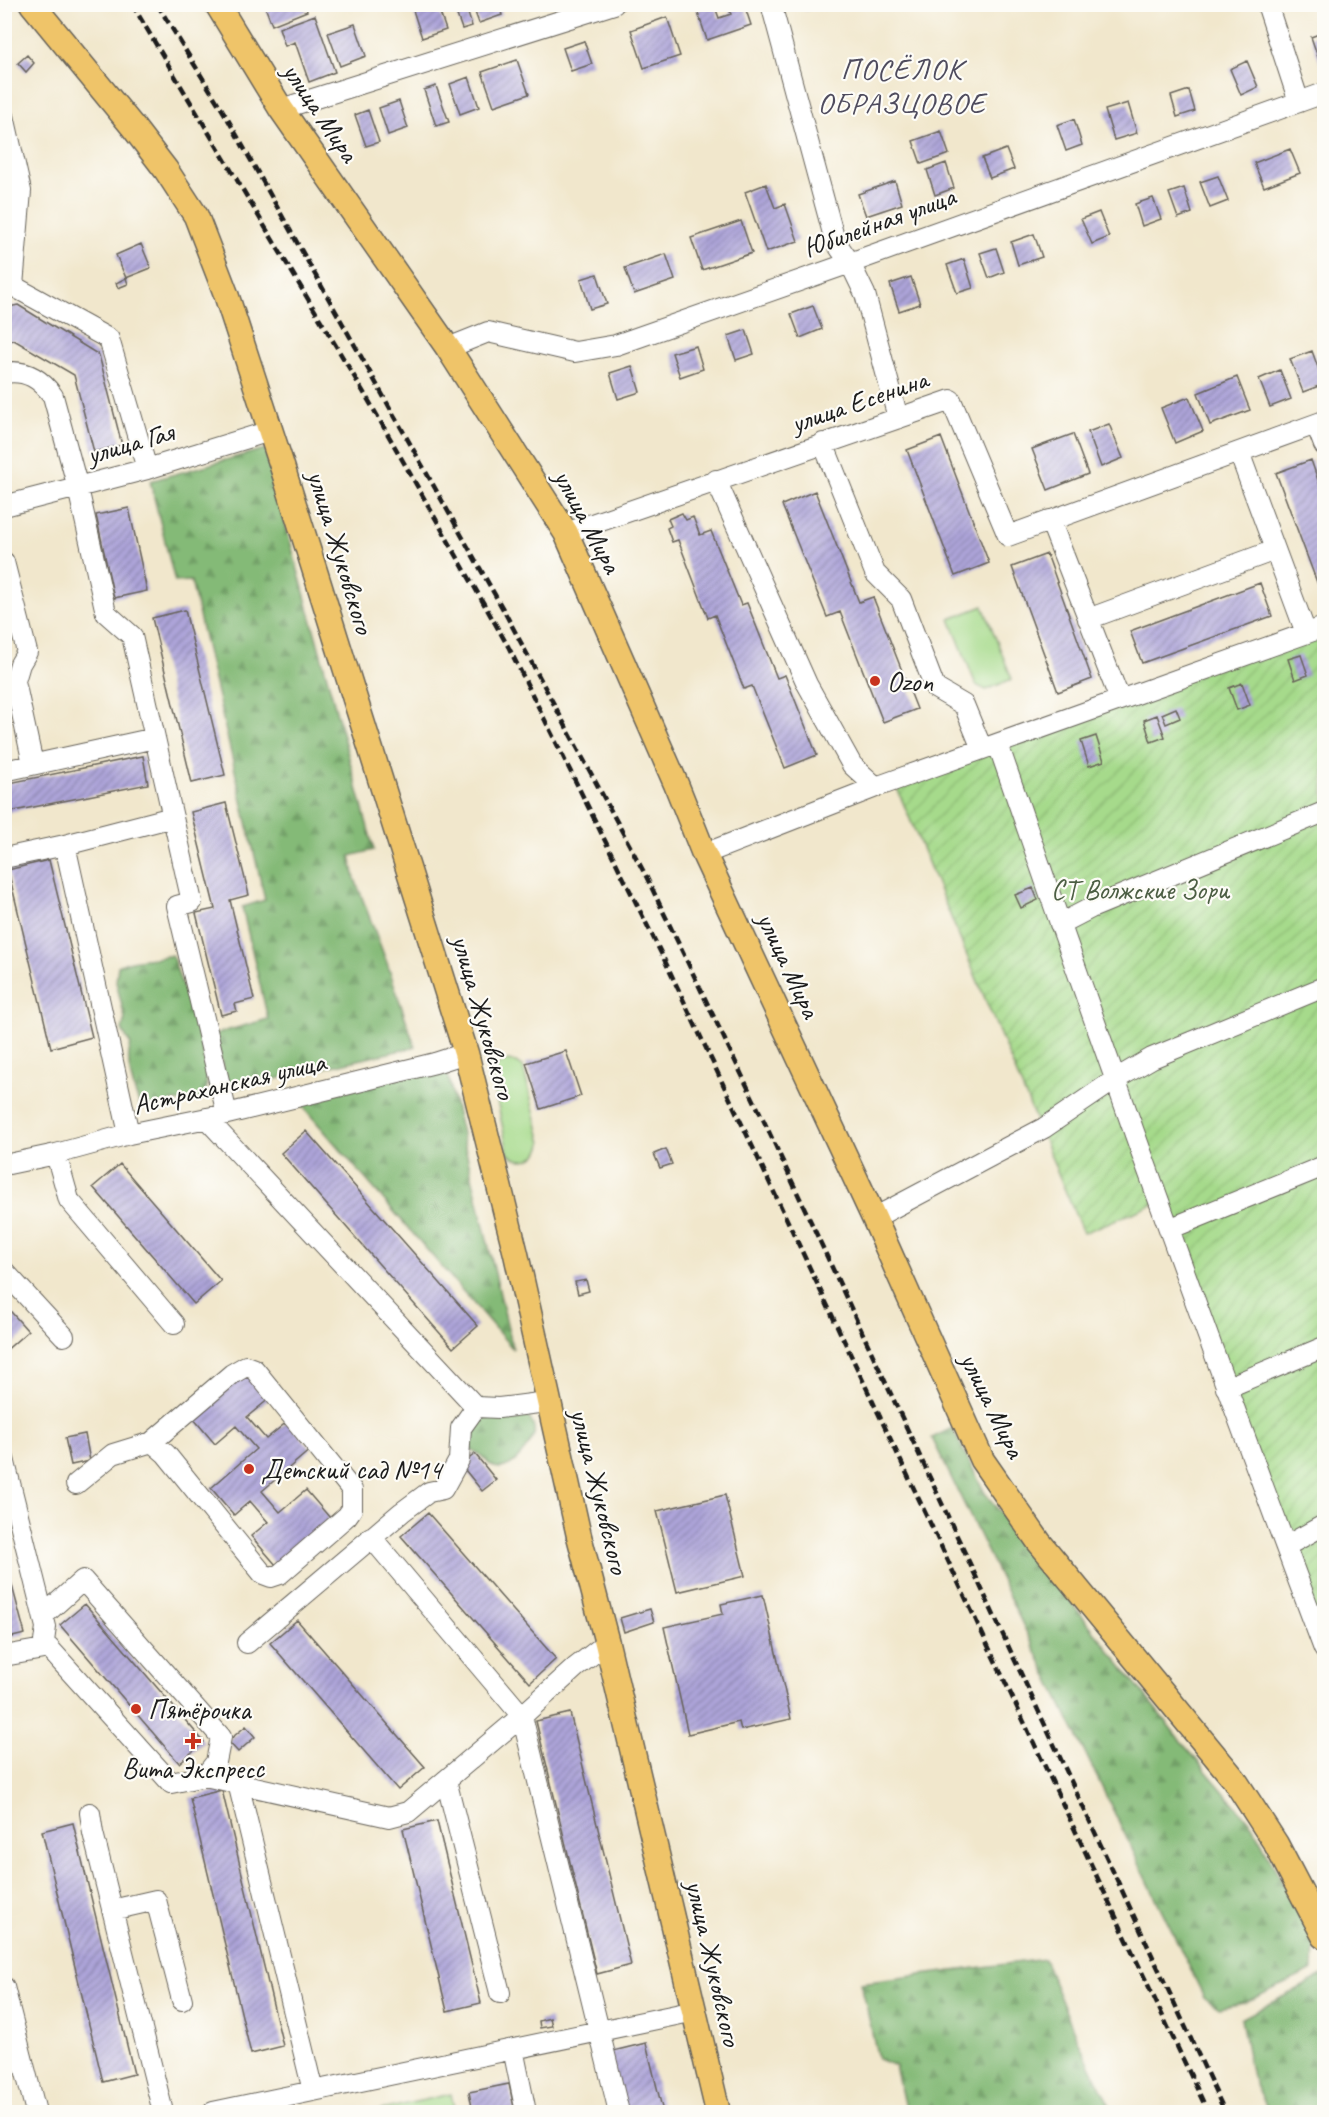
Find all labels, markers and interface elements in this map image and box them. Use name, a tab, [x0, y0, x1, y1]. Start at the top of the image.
district label: ПОСЁЛОК ОБРАЗЦОВОЕ	[817, 50, 989, 122]
street label: улица Мира	[274, 54, 368, 170]
street label: Юбилейная улица	[798, 178, 961, 266]
street label: улица Есенина	[784, 360, 934, 441]
street label: улица Гая	[81, 413, 179, 473]
street label: улица Мира	[545, 461, 631, 580]
street label: улица Жуковского	[299, 464, 383, 640]
place label: Ozon	[887, 664, 933, 699]
marker: Ozon	[868, 674, 882, 688]
park label: СТ Волжские Зори	[1051, 872, 1231, 907]
street label: улица Мира	[748, 905, 829, 1025]
street label: улица Жуковского	[443, 929, 525, 1105]
street label: Астраханская улица	[129, 1043, 330, 1122]
street label: улица Мира	[952, 1345, 1034, 1465]
street label: улица Жуковского	[562, 1403, 638, 1579]
place label: Детский сад №14	[261, 1452, 444, 1487]
marker: Детский сад №14	[242, 1462, 256, 1476]
place label: Пятёрочка	[148, 1692, 252, 1727]
marker: Пятёрочка	[129, 1702, 143, 1716]
marker: Вита Экспресс	[186, 1734, 200, 1748]
place label: Вита Экспресс	[122, 1751, 266, 1786]
street label: улица Жуковского	[678, 1875, 751, 2051]

